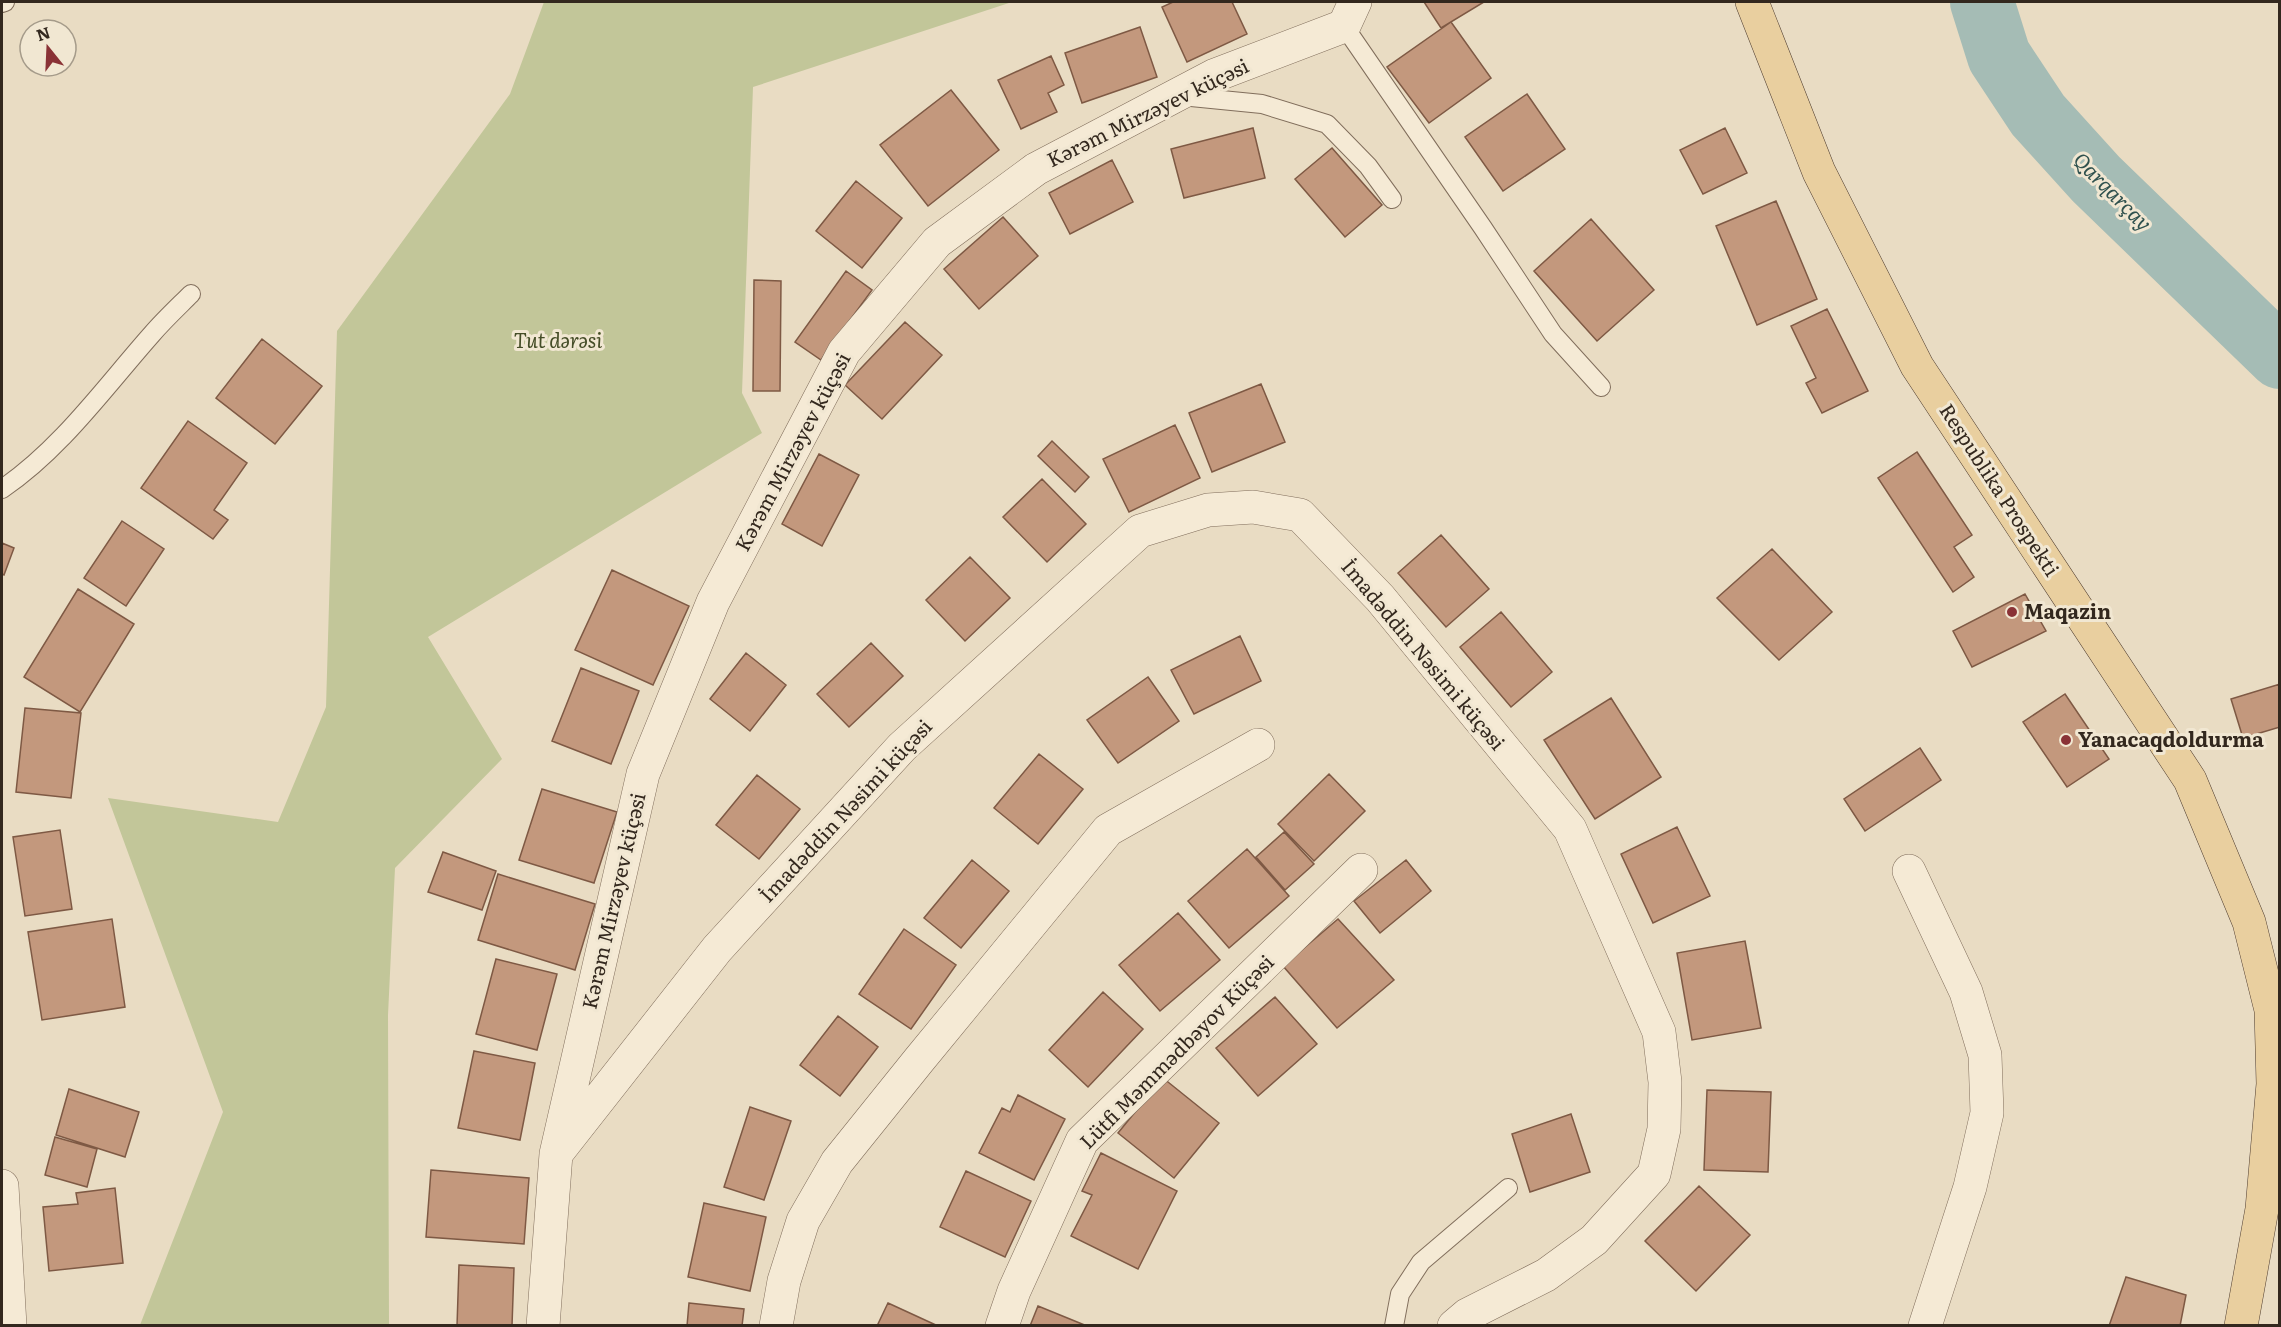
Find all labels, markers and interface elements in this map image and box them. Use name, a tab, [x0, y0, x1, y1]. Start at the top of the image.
north arrow	[18, 18, 78, 78]
text: N	[33, 19, 53, 46]
street label: Kərəm Mirzəyev küçəsi	[1041, 49, 1253, 173]
water label: Qarqarçay	[2067, 144, 2160, 237]
park label: Tut dərəsi	[514, 324, 602, 354]
street label: Kərəm Mirzəyev küçəsi	[726, 346, 857, 556]
street label: Respublika Prospekti	[1933, 397, 2068, 582]
street label: İmadəddin Nəsimi küçəsi	[1336, 552, 1514, 756]
place label: Maqazin	[2024, 595, 2111, 625]
marker: Maqazin	[2005, 605, 2019, 619]
street label: İmadəddin Nəsimi küçəsi	[751, 711, 938, 908]
place label: Yanacaqdoldurma	[2078, 723, 2264, 753]
marker: Yanacaqdoldurma	[2059, 733, 2073, 747]
street label: Kərəm Mirzəyev küçəsi	[573, 789, 652, 1012]
street label: Lütfi Məmmədbəyov Küçəsi	[1072, 946, 1280, 1155]

